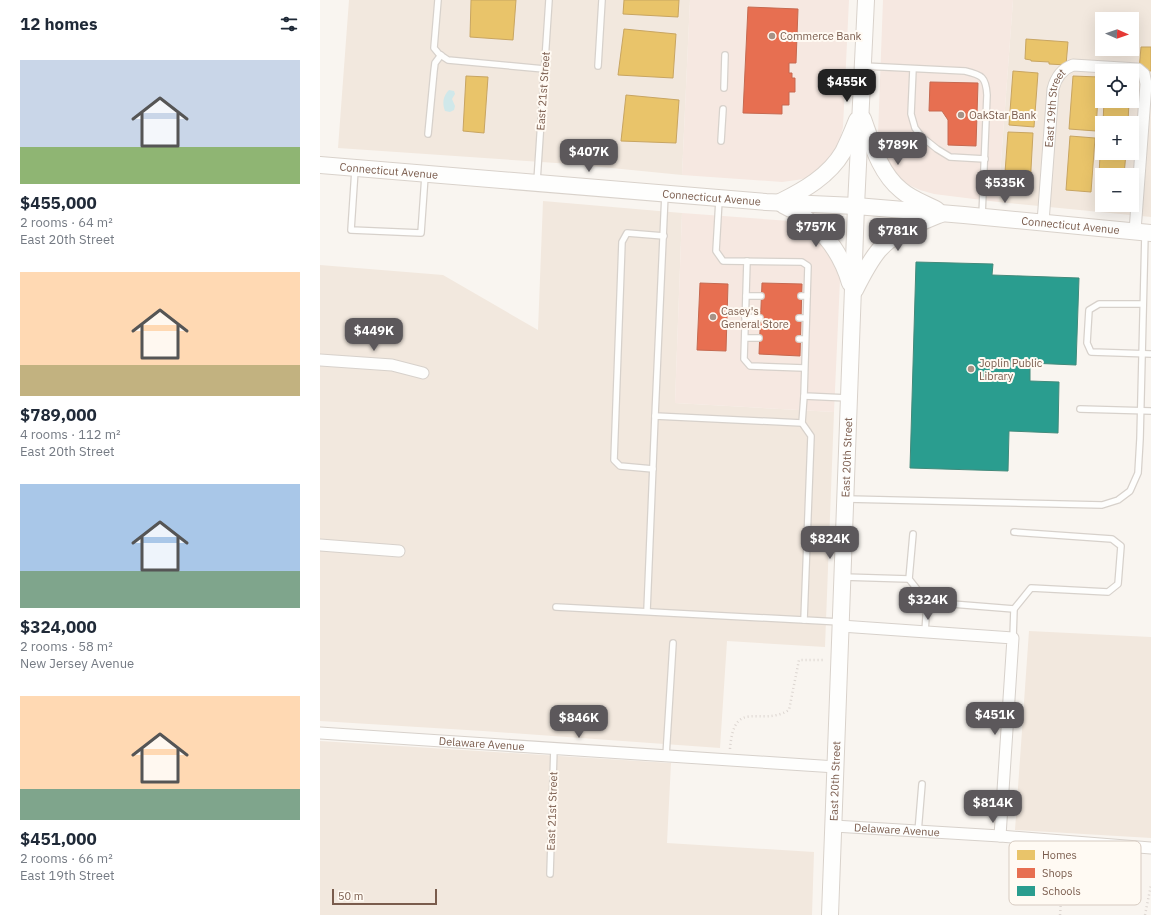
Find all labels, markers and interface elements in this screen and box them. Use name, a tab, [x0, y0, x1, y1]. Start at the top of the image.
north arrow	[1095, 12, 1139, 56]
map controls	[1095, 12, 1139, 212]
text: 12 homes	[20, 13, 97, 35]
icon: filters	[278, 13, 300, 35]
place label: Commerce Bank	[780, 29, 862, 43]
marker: Commerce Bank	[767, 31, 777, 41]
street label: East 21st Street	[533, 51, 553, 131]
button: locate	[1095, 64, 1139, 108]
street label: East 19th Street	[1042, 65, 1068, 148]
pin: $455K	[819, 69, 875, 103]
text: $455K	[827, 73, 867, 90]
icon: home	[124, 86, 196, 158]
place label: OakStar Bank	[969, 108, 1037, 122]
marker: OakStar Bank	[956, 110, 966, 120]
button: +	[1095, 116, 1139, 160]
pin: $789K	[870, 132, 926, 166]
text: $789K	[878, 136, 918, 153]
pin: $407K	[561, 139, 617, 173]
text: $407K	[569, 143, 609, 160]
street label: Connecticut Avenue	[339, 160, 439, 182]
button: −	[1095, 168, 1139, 212]
pin: $535K	[977, 170, 1033, 204]
text: $535K	[985, 174, 1025, 191]
street label: Connecticut Avenue	[662, 186, 761, 209]
text: $455,000	[20, 192, 97, 214]
text: 2 rooms · 64 m²	[20, 214, 113, 231]
pin: $757K	[788, 214, 844, 248]
street label: Connecticut Avenue	[1021, 214, 1120, 237]
text: $757K	[796, 218, 836, 235]
pin: $781K	[870, 218, 926, 252]
text: $781K	[878, 222, 918, 239]
text: East 20th Street	[20, 231, 115, 248]
icon: home	[124, 298, 196, 370]
place label: Casey's General Store	[721, 304, 789, 331]
marker: Casey's General Store	[708, 312, 718, 322]
pin: $449K	[346, 318, 402, 352]
text: $449K	[354, 322, 394, 339]
place label: Joplin Public Library	[979, 356, 1043, 383]
marker: Joplin Public Library	[966, 364, 976, 374]
text: $789,000	[20, 404, 97, 426]
street label: East 20th Street	[838, 417, 855, 498]
text: 4 rooms · 112 m²	[20, 426, 121, 443]
text: East 20th Street	[20, 443, 115, 460]
icon: home	[124, 510, 196, 582]
pin: $824K	[802, 526, 858, 560]
text: $824K	[810, 530, 850, 547]
pin: $324K	[900, 587, 956, 621]
text: $324K	[908, 591, 948, 608]
text: $324,000	[20, 616, 97, 638]
text: 2 rooms · 58 m²	[20, 638, 113, 655]
text: New Jersey Avenue	[20, 655, 134, 672]
pin: $451K	[967, 702, 1023, 736]
pin: $846K	[551, 705, 607, 739]
text: $451K	[975, 706, 1015, 723]
text: $846K	[559, 709, 599, 726]
icon: home	[124, 722, 196, 794]
street label: Delaware Avenue	[438, 734, 525, 753]
street label: East 20th Street	[826, 741, 843, 821]
street label: East 21st Street	[544, 771, 560, 851]
pin: $814K	[965, 790, 1021, 824]
text: $814K	[973, 794, 1013, 811]
street label: Delaware Avenue	[854, 820, 940, 839]
text: $451,000	[20, 828, 97, 850]
legend	[1009, 841, 1141, 905]
text: Homes	[1042, 848, 1077, 862]
text: 2 rooms · 66 m²	[20, 850, 113, 867]
text: Shops	[1042, 866, 1073, 880]
text: East 19th Street	[20, 867, 115, 884]
text: Schools	[1042, 884, 1081, 898]
scale bar	[332, 887, 437, 906]
text: 50 m	[338, 889, 363, 903]

